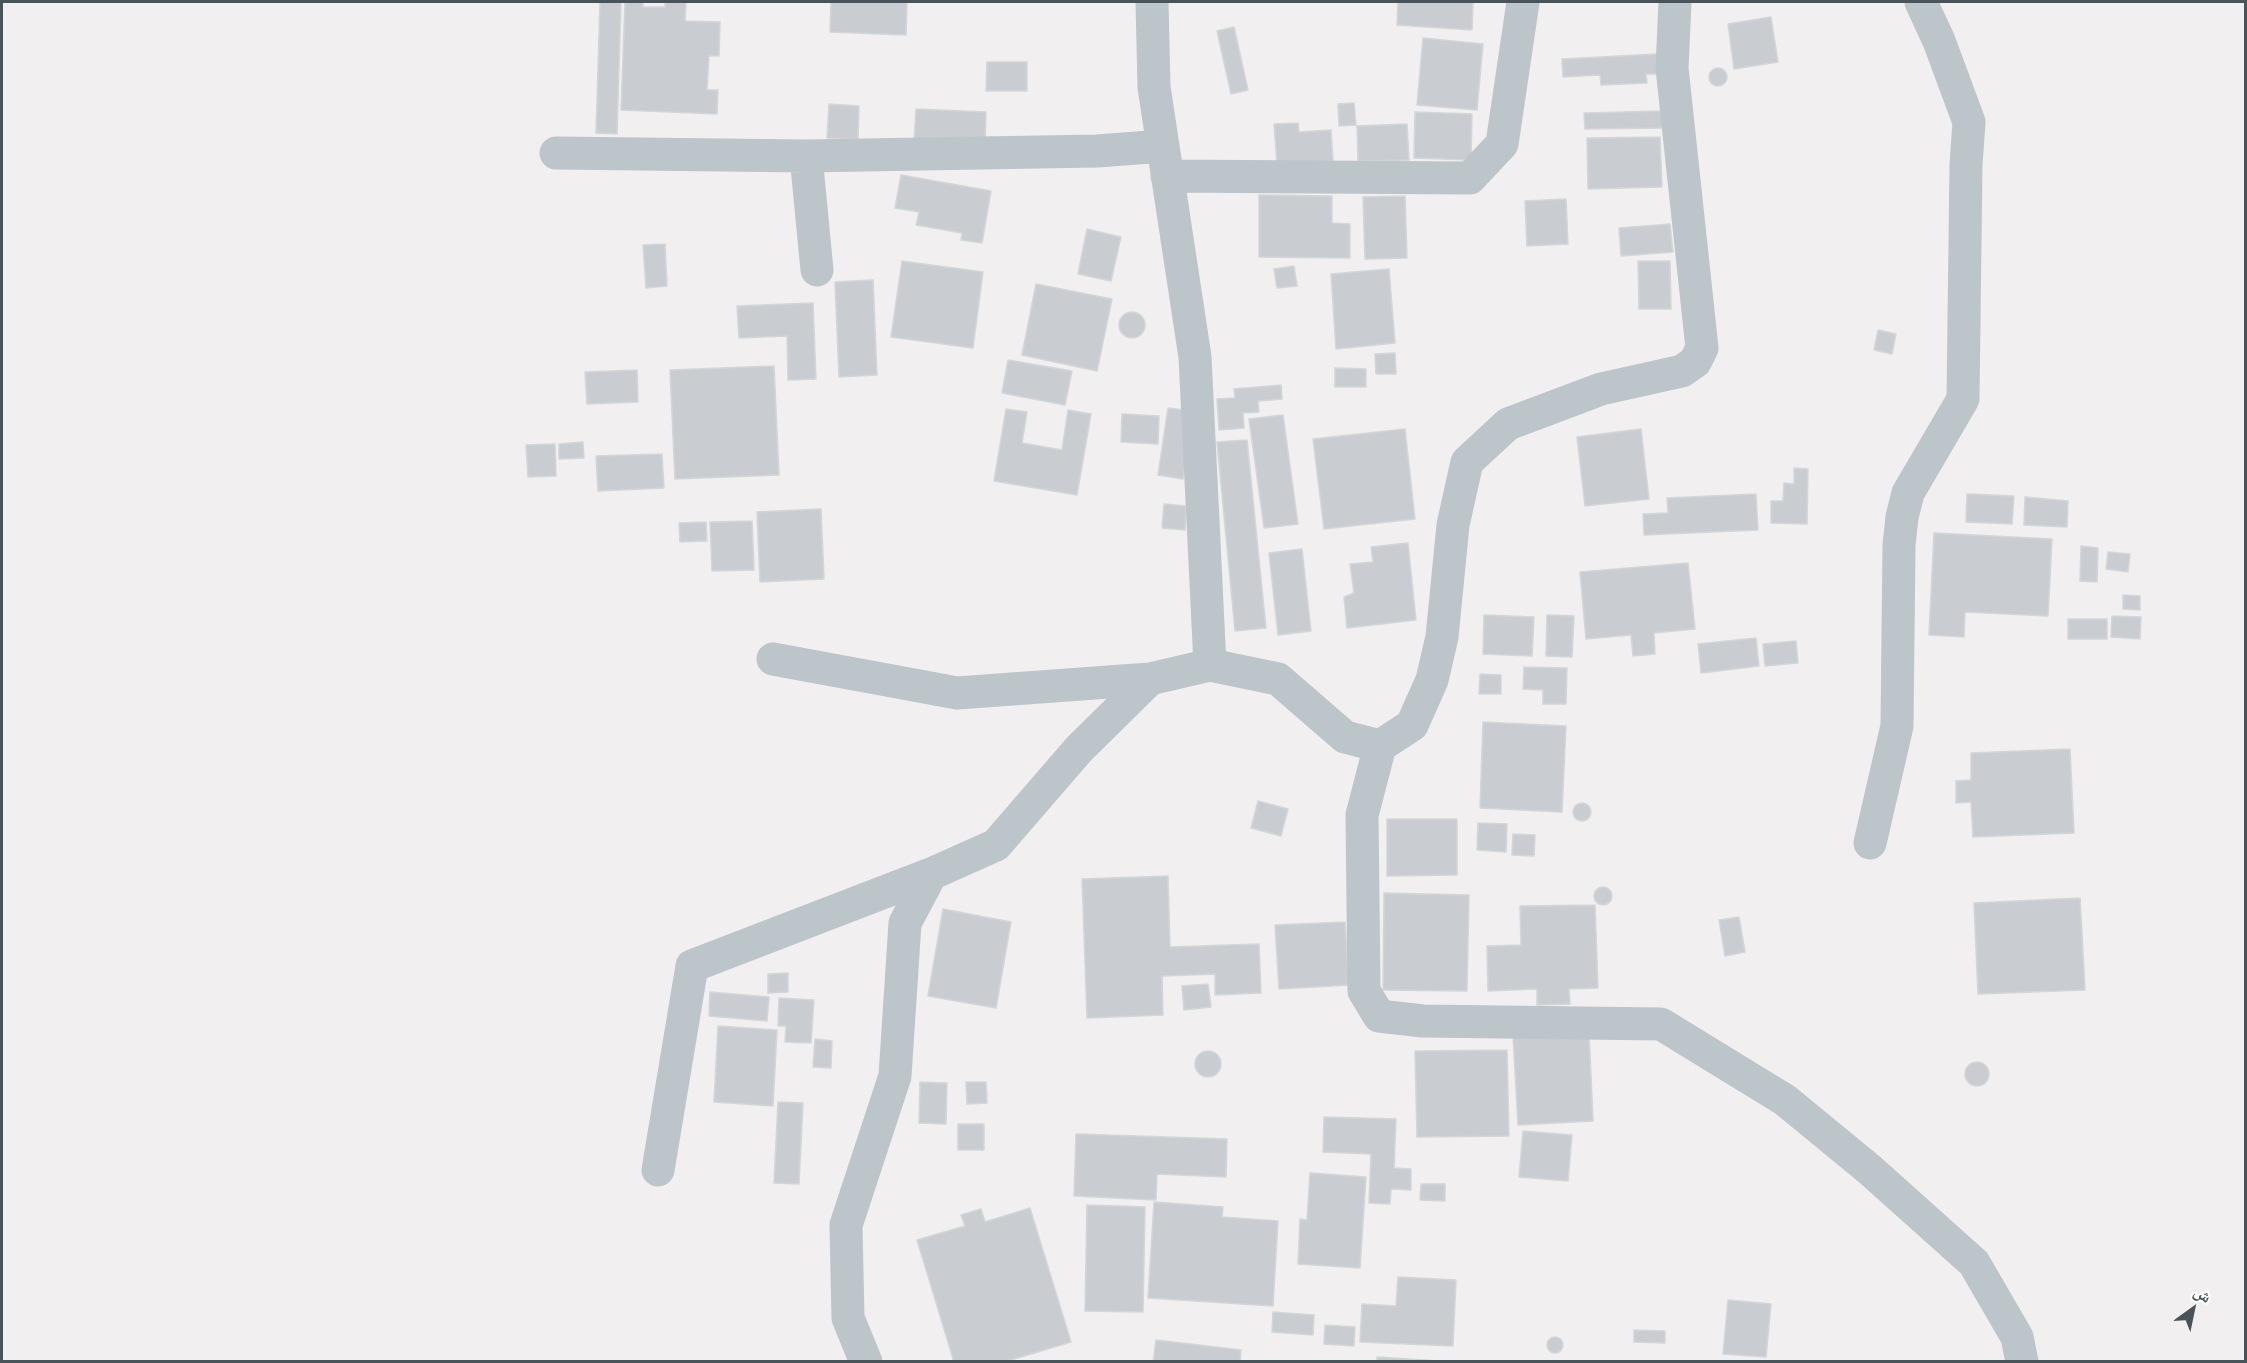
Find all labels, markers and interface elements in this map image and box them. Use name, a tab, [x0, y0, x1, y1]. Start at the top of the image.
north arrow	[2163, 1279, 2223, 1339]
text: ش	[2190, 1280, 2216, 1308]

